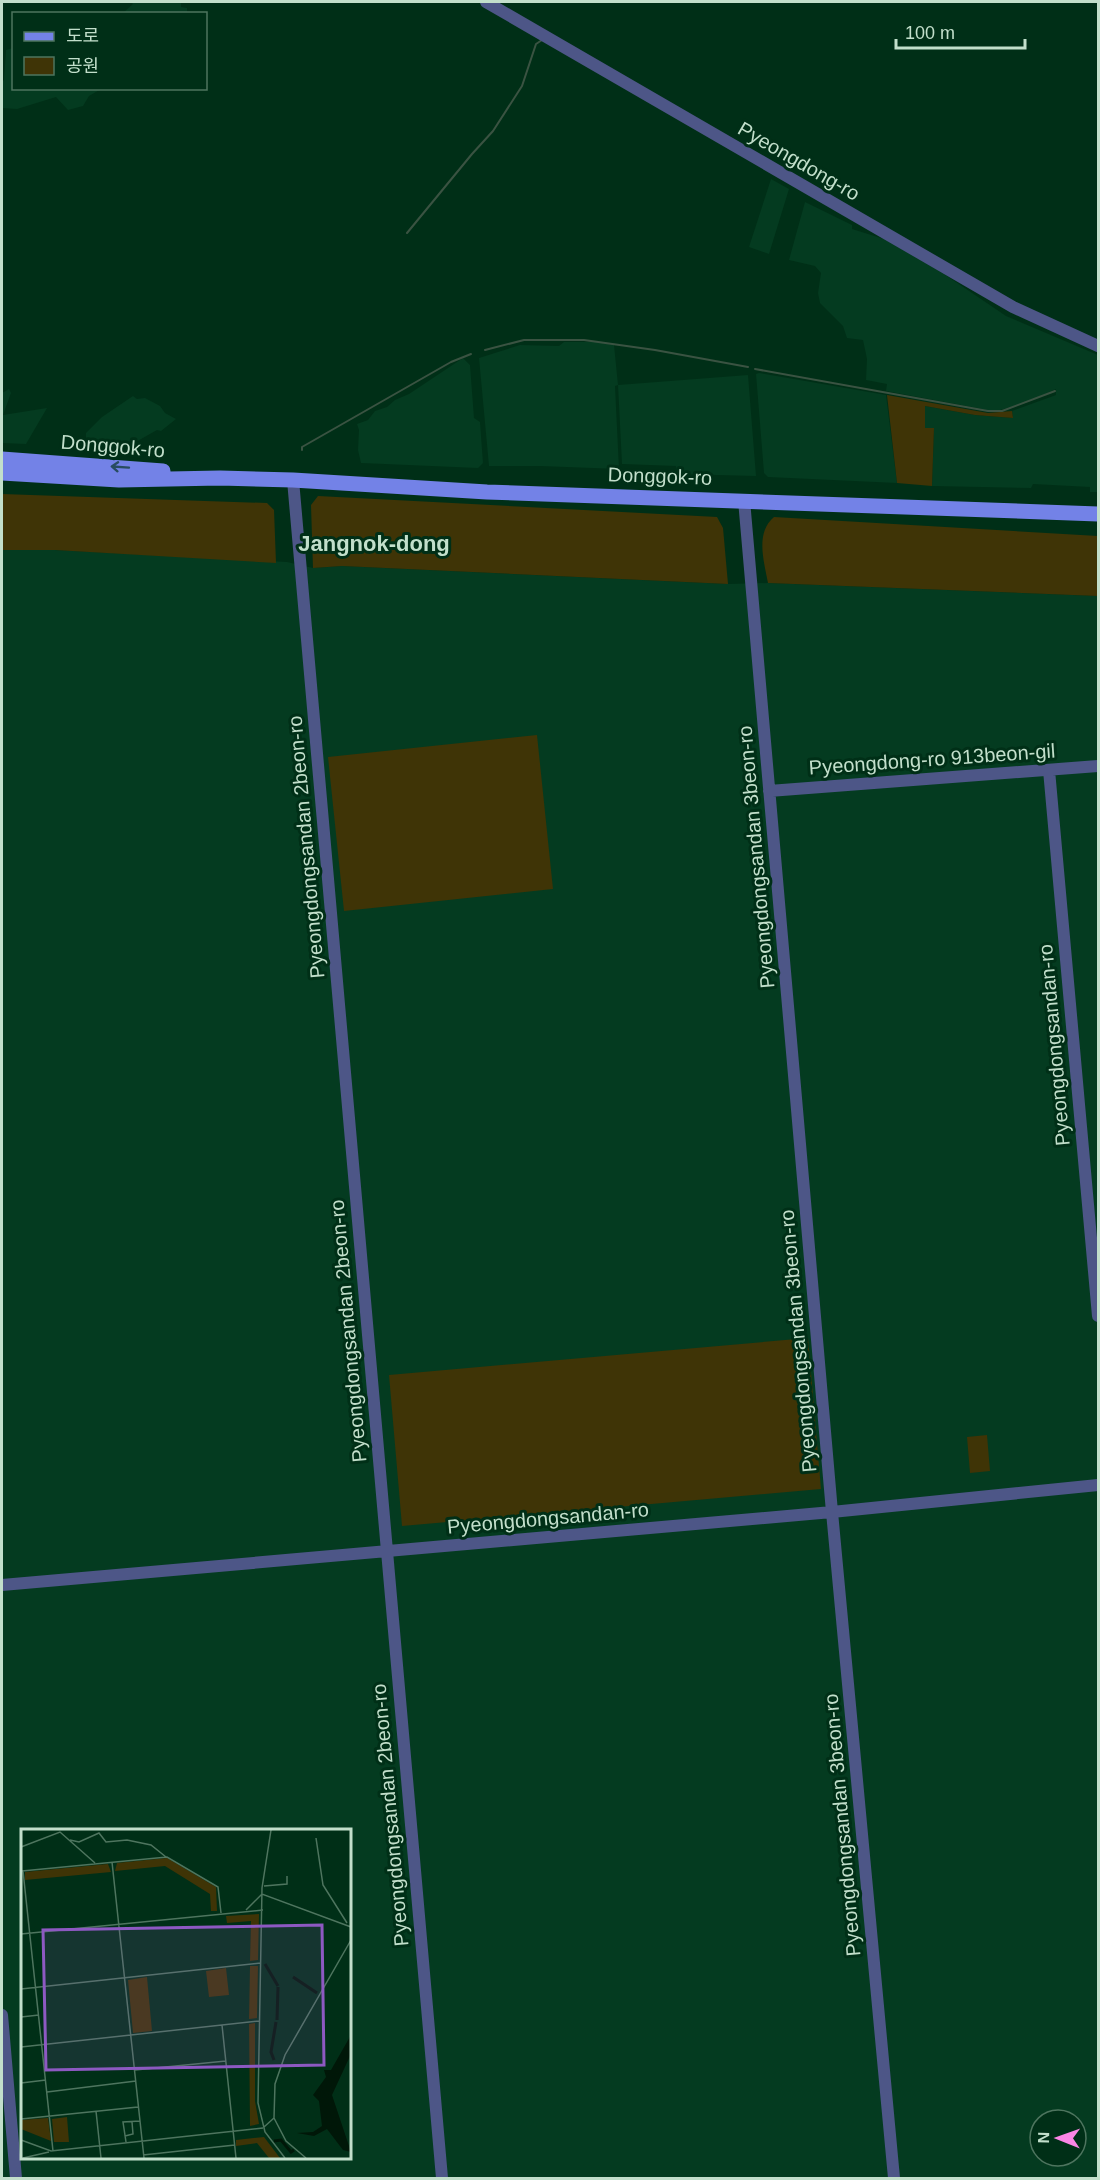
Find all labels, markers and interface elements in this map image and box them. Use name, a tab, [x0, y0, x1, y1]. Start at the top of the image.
legend	[12, 12, 207, 90]
scale bar	[896, 12, 1025, 50]
text: 100 m	[905, 23, 955, 43]
text: 도로	[66, 26, 99, 46]
text: 공원	[66, 56, 99, 76]
street label: Pyeongdong-ro	[734, 117, 864, 205]
street label: Donggok-ro	[60, 430, 166, 462]
one-way arrow	[111, 461, 131, 472]
street label: Donggok-ro	[607, 463, 713, 489]
district label: Jangnok-dong	[298, 531, 450, 556]
street label: Pyeongdongsandan 2beon-ro	[284, 715, 328, 979]
street label: Pyeongdongsandan 3beon-ro	[734, 725, 778, 989]
street label: Pyeongdong-ro 913beon-gil	[808, 739, 1056, 779]
street label: Pyeongdongsandan-ro	[1034, 943, 1074, 1147]
street label: Pyeongdongsandan 2beon-ro	[326, 1199, 370, 1463]
street label: Pyeongdongsandan 3beon-ro	[776, 1209, 820, 1473]
street label: Pyeongdongsandan-ro	[446, 1498, 650, 1538]
street label: Pyeongdongsandan 2beon-ro	[368, 1683, 412, 1947]
street label: Pyeongdongsandan 3beon-ro	[820, 1693, 864, 1957]
inset map	[21, 1829, 351, 2159]
north arrow	[1028, 2108, 1088, 2168]
text: N	[1035, 2132, 1052, 2144]

